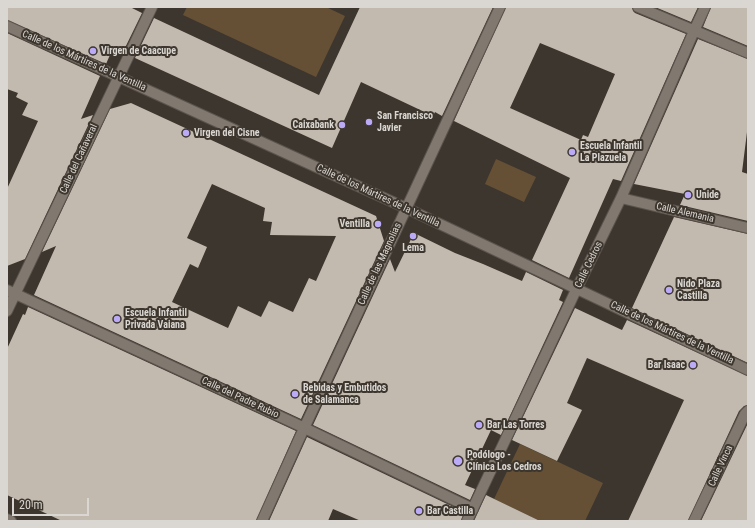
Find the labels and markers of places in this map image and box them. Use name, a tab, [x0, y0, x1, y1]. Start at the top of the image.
place label: Virgen de Caacupe	[101, 45, 176, 57]
marker: Virgen de Caacupe	[88, 46, 98, 56]
place label: San Francisco Javier	[377, 110, 433, 134]
marker: San Francisco Javier	[364, 117, 374, 127]
place label: Caixabank	[292, 119, 334, 131]
marker: Caixabank	[337, 120, 347, 130]
place label: Virgen del Cisne	[194, 127, 260, 139]
marker: Virgen del Cisne	[181, 128, 191, 138]
place label: Escuela Infantil La Plazuela	[580, 140, 642, 164]
marker: Escuela Infantil La Plazuela	[567, 147, 577, 157]
place label: Unide	[696, 189, 719, 201]
marker: Unide	[683, 190, 693, 200]
place label: Ventilla	[339, 218, 370, 230]
marker: Ventilla	[373, 219, 383, 229]
marker: Lema	[408, 231, 418, 241]
place label: Lema	[402, 242, 424, 254]
place label: Nido Plaza Castilla	[677, 278, 720, 302]
marker: Nido Plaza Castilla	[664, 285, 674, 295]
place label: Escuela Infantil Privada Vaiana	[125, 307, 187, 330]
marker: Escuela Infantil Privada Vaiana	[112, 314, 122, 324]
place label: Bar Isaac	[648, 359, 685, 371]
marker: Bar Isaac	[688, 360, 698, 370]
place label: Bebidas y Embutidos de Salamanca	[303, 382, 386, 406]
marker: Bebidas y Embutidos de Salamanca	[290, 389, 300, 399]
place label: Bar Las Torres	[487, 419, 545, 431]
marker: Bar Las Torres	[474, 420, 484, 430]
place label: Podólogo - Clínica Los Cedros	[467, 449, 542, 472]
marker: Podólogo - Clínica Los Cedros	[452, 455, 464, 467]
place label: Bar Castilla	[427, 505, 473, 517]
marker: Bar Castilla	[414, 506, 424, 516]

